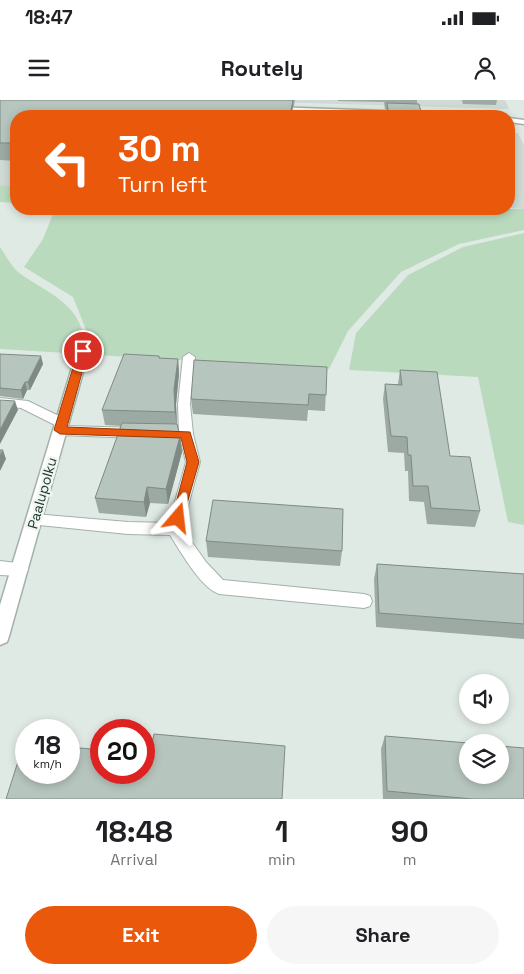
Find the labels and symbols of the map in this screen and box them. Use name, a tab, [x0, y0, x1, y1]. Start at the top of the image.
pin	[62, 330, 104, 372]
street label: Paalupolku	[23, 455, 61, 531]
position arrow	[151, 491, 203, 543]
speed limit sign: 20	[90, 719, 155, 784]

